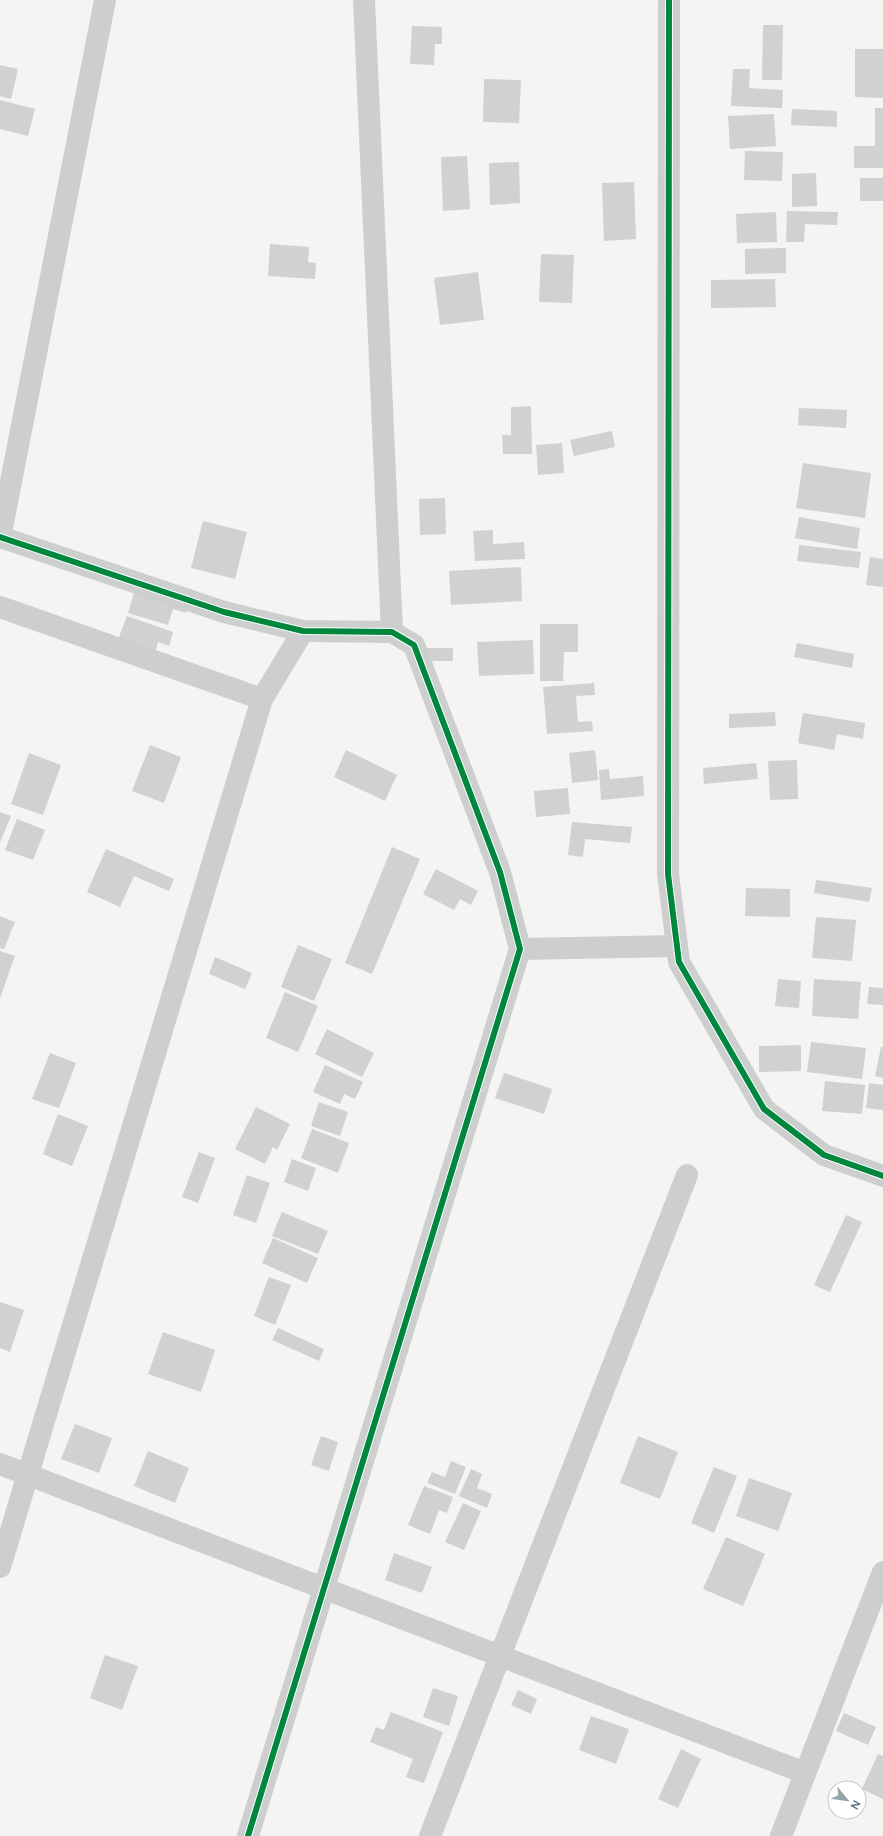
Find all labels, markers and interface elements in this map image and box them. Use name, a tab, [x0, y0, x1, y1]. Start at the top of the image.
north arrow	[827, 1780, 867, 1820]
text: N	[848, 1798, 863, 1811]

